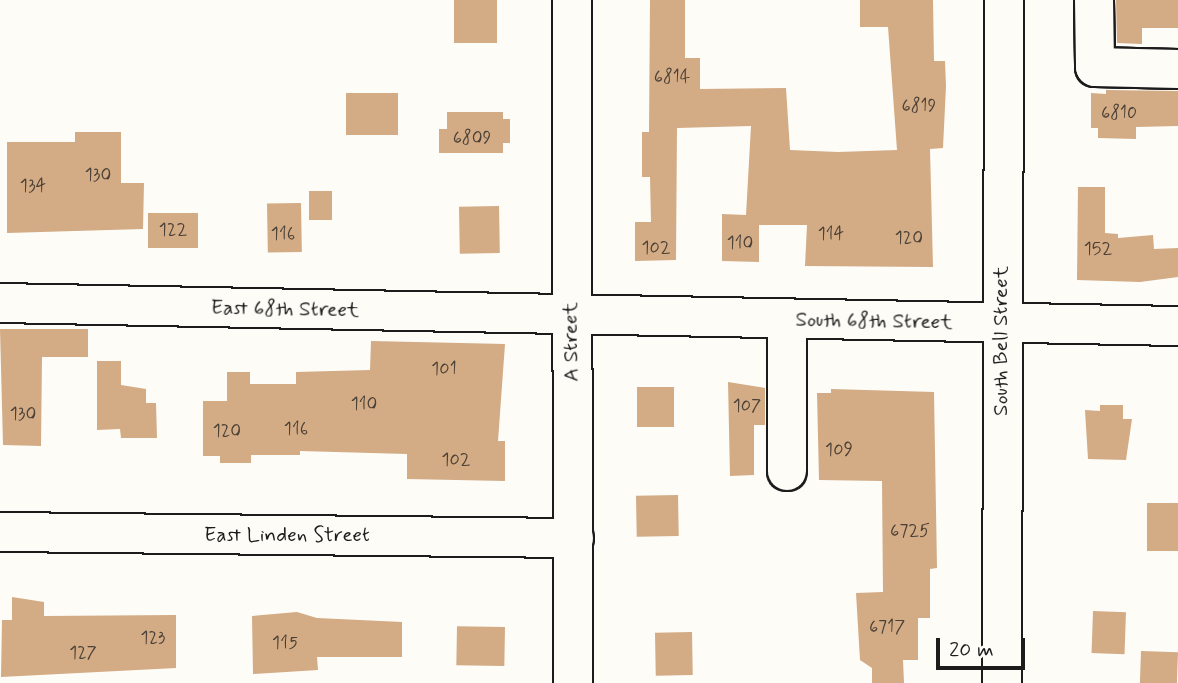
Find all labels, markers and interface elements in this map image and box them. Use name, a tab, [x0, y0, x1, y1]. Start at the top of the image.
house number: 6814	[654, 66, 690, 88]
house number: 6819	[902, 95, 936, 117]
house number: 6810	[1101, 102, 1137, 124]
house number: 6809	[453, 127, 491, 149]
house number: 130	[85, 164, 111, 186]
house number: 134	[20, 175, 46, 197]
house number: 122	[159, 219, 187, 241]
house number: 116	[271, 223, 295, 245]
house number: 114	[818, 223, 844, 245]
house number: 120	[895, 227, 923, 249]
house number: 110	[727, 232, 753, 254]
house number: 102	[641, 237, 671, 259]
house number: 152	[1084, 238, 1112, 260]
street label: South Bell Street	[988, 266, 1014, 416]
street label: East 68th Street	[211, 295, 359, 323]
street label: A Street	[558, 302, 584, 382]
street label: South 68th Street	[795, 307, 953, 335]
house number: 101	[431, 358, 457, 380]
house number: 110	[351, 393, 377, 415]
house number: 107	[733, 395, 761, 417]
house number: 130	[10, 403, 36, 425]
house number: 116	[284, 418, 308, 440]
house number: 120	[213, 420, 241, 442]
house number: 109	[825, 439, 853, 461]
house number: 102	[441, 449, 471, 471]
house number: 6725	[890, 520, 930, 542]
street label: East Linden Street	[202, 522, 372, 548]
house number: 6717	[869, 616, 905, 638]
scale bar	[940, 624, 1029, 668]
house number: 123	[141, 627, 165, 649]
house number: 115	[272, 632, 298, 654]
text: 20 m	[949, 636, 994, 664]
house number: 127	[69, 642, 97, 664]

